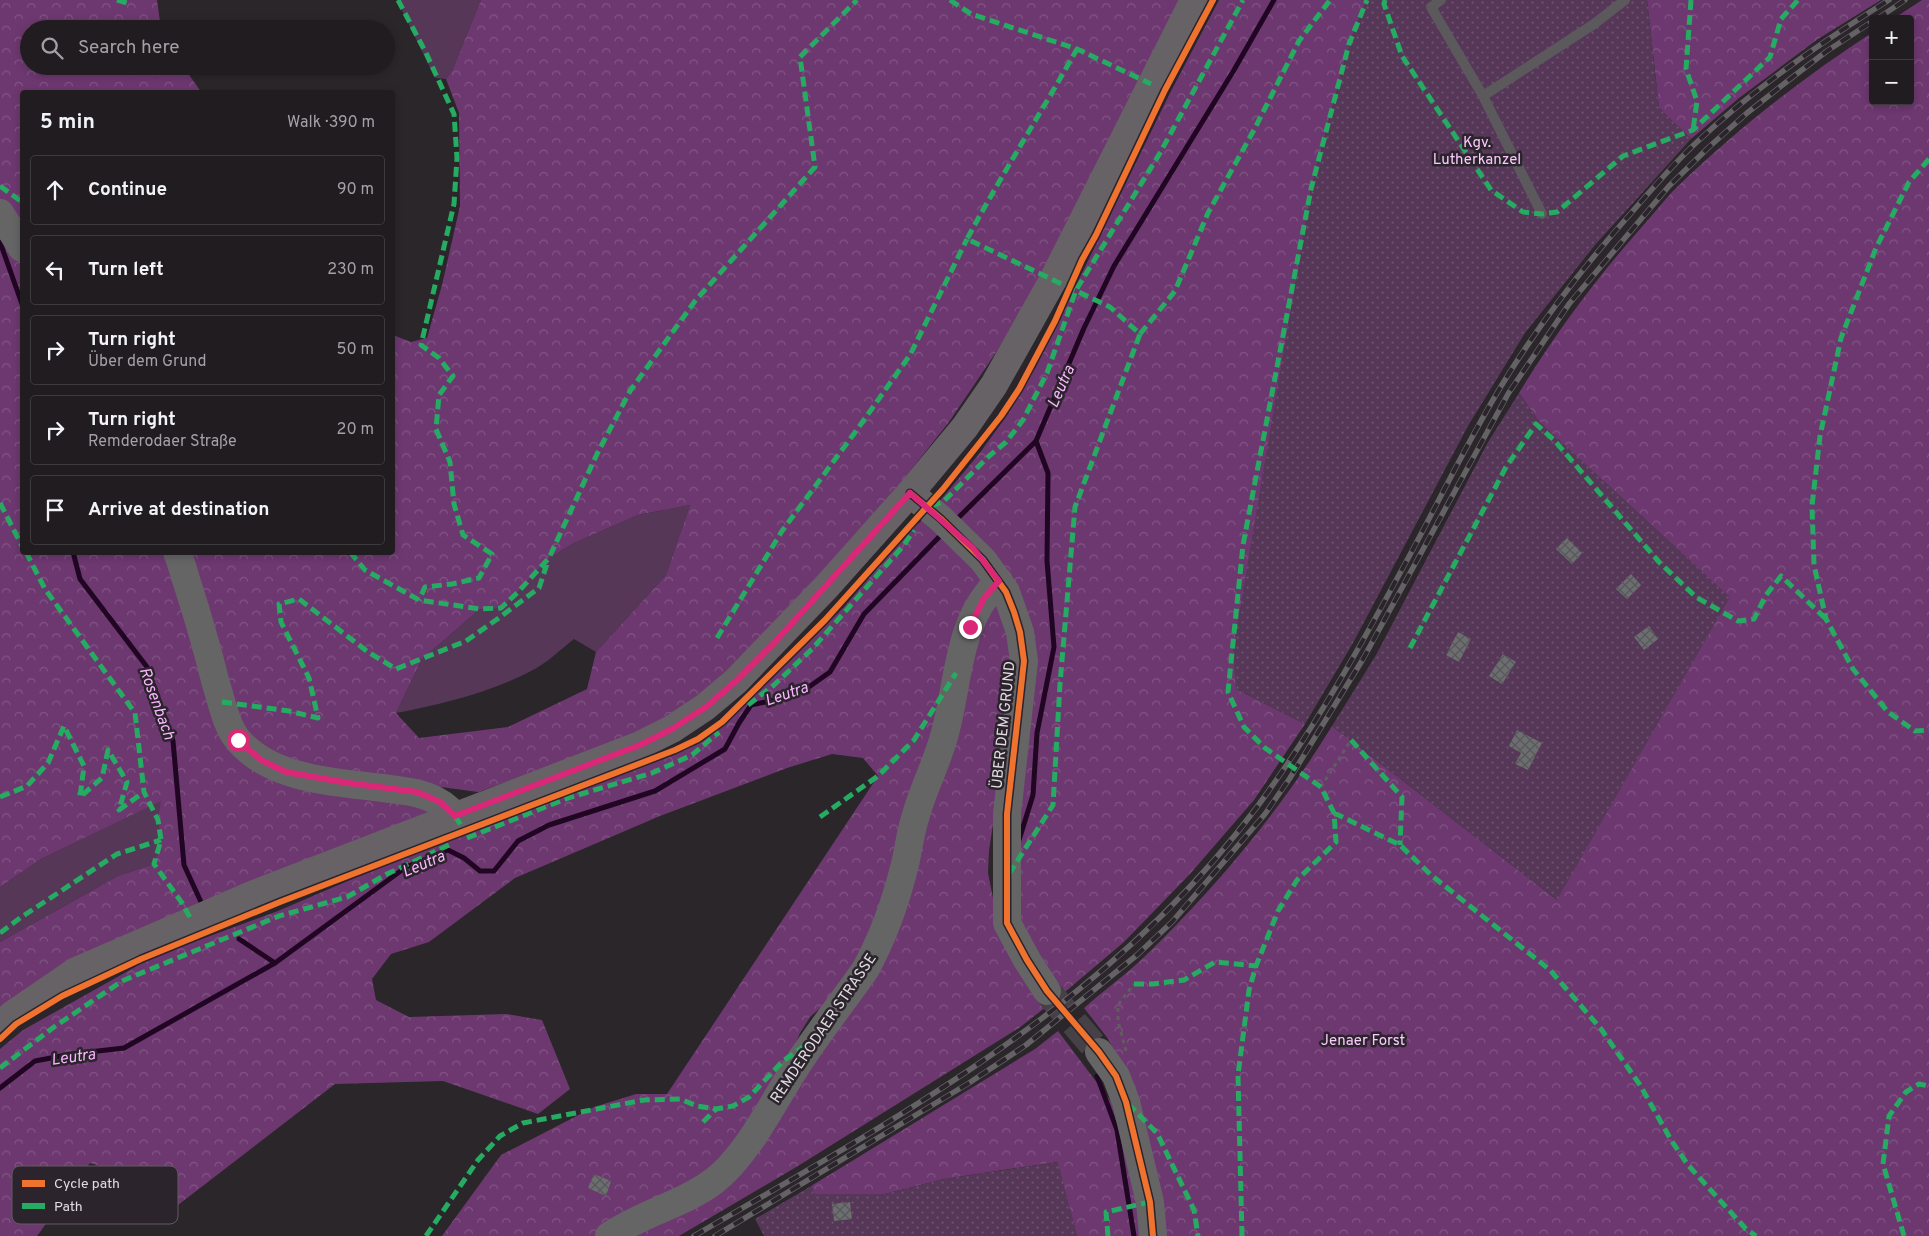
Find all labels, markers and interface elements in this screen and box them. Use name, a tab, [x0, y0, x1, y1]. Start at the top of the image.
map controls	[1869, 15, 1914, 105]
button: +	[1869, 15, 1914, 60]
search box	[20, 20, 395, 75]
icon: search	[38, 34, 66, 62]
text: Search here	[78, 36, 180, 60]
button: −	[1869, 60, 1914, 105]
text: 5 min	[40, 109, 95, 136]
text: Walk · 390 m	[287, 113, 375, 133]
park label: Kgv. Lutherkanzel	[1433, 134, 1521, 170]
icon: ahead	[41, 176, 69, 204]
text: Continue	[88, 178, 167, 202]
text: 90 m	[337, 180, 374, 200]
icon: left	[41, 256, 69, 284]
text: Turn left	[88, 258, 164, 282]
text: 230 m	[327, 260, 374, 280]
text: Turn right	[88, 328, 176, 352]
icon: right	[41, 336, 69, 364]
text: 50 m	[337, 340, 374, 360]
text: Über dem Grund	[88, 352, 207, 372]
water label: Leutra	[1044, 362, 1080, 411]
text: Turn right	[88, 408, 176, 432]
icon: right	[41, 416, 69, 444]
text: 20 m	[337, 420, 374, 440]
text: Remderodaer Straße	[88, 432, 237, 452]
icon: arrive	[41, 496, 69, 524]
text: Arrive at destination	[88, 498, 269, 522]
route end	[959, 616, 982, 639]
street label: ÜBER DEM GRUND	[987, 660, 1021, 790]
water label: Rosenbach	[134, 665, 179, 743]
water label: Leutra	[762, 678, 812, 712]
route start	[227, 729, 250, 752]
water label: Leutra	[399, 847, 449, 883]
street label: REMDERODAER STRASSE	[767, 950, 881, 1107]
park label: Jenaer Forst	[1321, 1032, 1405, 1051]
water label: Leutra	[50, 1045, 97, 1071]
legend	[12, 1166, 178, 1224]
text: Cycle path	[54, 1176, 120, 1193]
text: Path	[54, 1199, 83, 1216]

